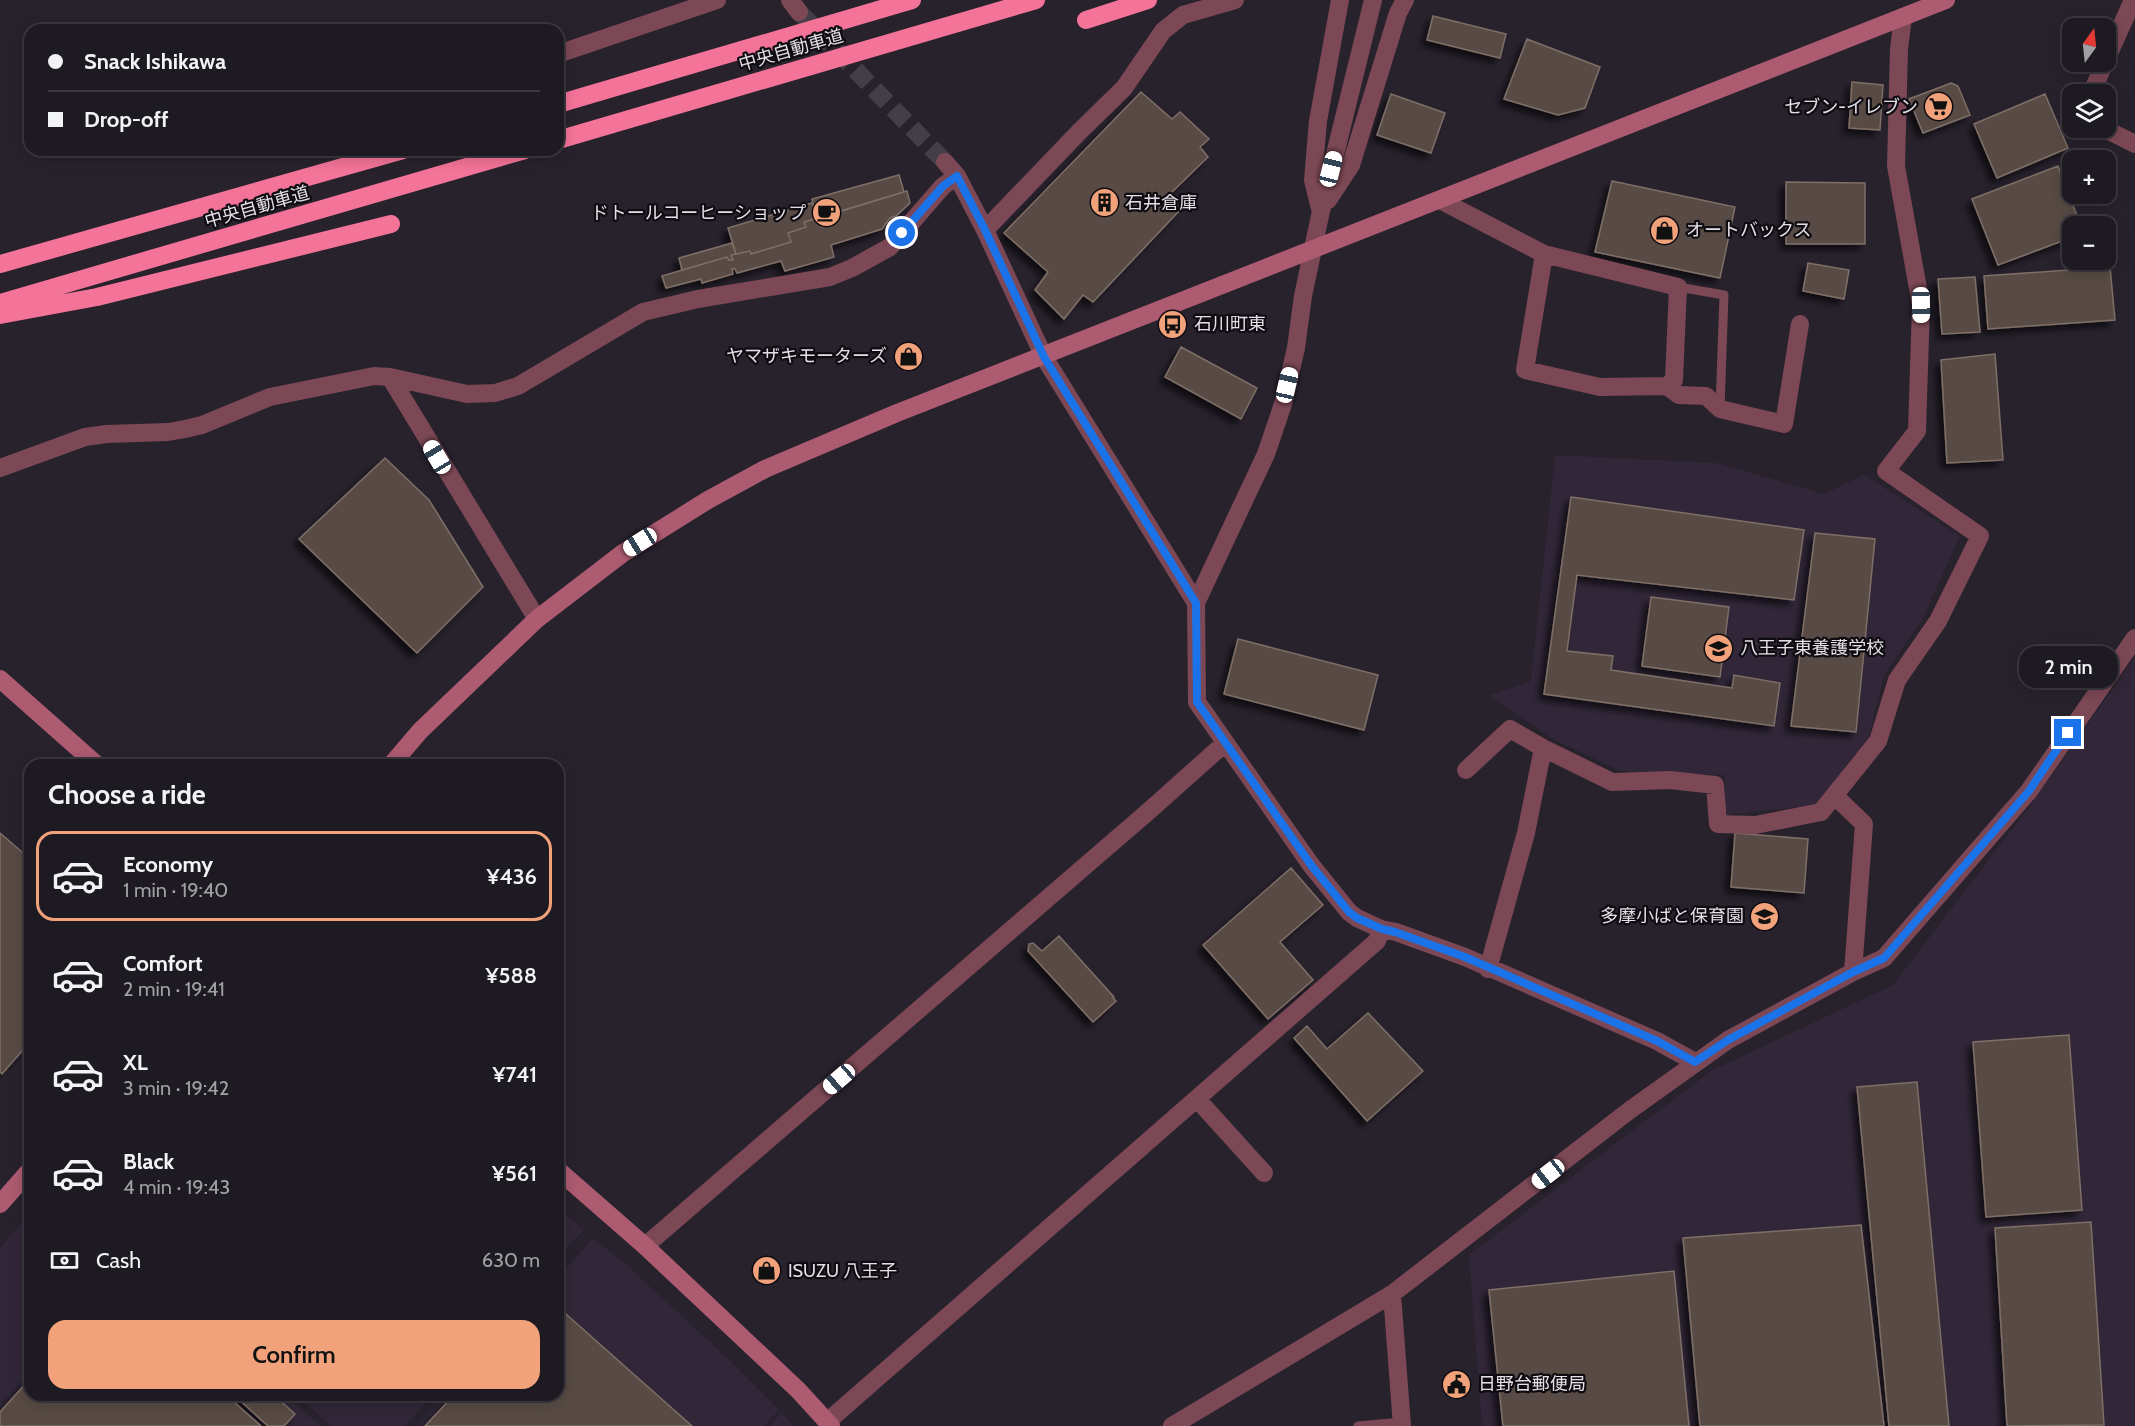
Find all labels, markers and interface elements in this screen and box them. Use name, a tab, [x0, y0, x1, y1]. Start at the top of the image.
north arrow	[2062, 18, 2116, 72]
map controls	[2062, 18, 2116, 270]
street label: 中央自動車道	[736, 25, 846, 75]
text: Snack Ishikawa	[84, 48, 226, 75]
button: layers	[2062, 84, 2116, 138]
supermarket icon: セブン-イレブン	[1923, 91, 1955, 123]
place label: セブン-イレブン	[1784, 96, 1918, 118]
text: Drop-off	[84, 106, 168, 133]
car	[1318, 149, 1344, 189]
button: +	[2062, 150, 2116, 204]
street label: 中央自動車道	[202, 182, 312, 232]
building icon: 石井倉庫	[1088, 187, 1120, 219]
place label: 石井倉庫	[1125, 192, 1197, 214]
cafe icon: ドトールコーヒーショップ	[811, 197, 843, 229]
place label: ドトールコーヒーショップ	[591, 202, 806, 224]
shop icon: オートバックス	[1649, 214, 1681, 246]
button: −	[2062, 216, 2116, 270]
route start	[888, 219, 915, 246]
place label: オートバックス	[1686, 219, 1811, 241]
car	[1912, 287, 1930, 323]
bus stop icon: 石川町東	[1157, 308, 1189, 340]
place label: 石川町東	[1194, 313, 1266, 335]
shop icon: ヤマザキモーターズ	[892, 340, 924, 372]
place label: ヤマザキモーターズ	[726, 345, 887, 367]
car	[1274, 365, 1300, 405]
car	[420, 437, 454, 477]
car	[620, 525, 660, 559]
school or university icon: 八王子東養護学校	[1703, 632, 1735, 664]
place label: 八王子東養護学校	[1740, 637, 1884, 659]
callout: 2 min	[2018, 646, 2118, 688]
text: 2 min	[2044, 655, 2093, 679]
route end	[2054, 719, 2081, 746]
text: Choose a ride	[48, 778, 206, 811]
icon: car	[51, 849, 105, 903]
text: Economy	[123, 851, 213, 878]
text: ¥436	[486, 863, 537, 890]
text: 1 min · 19:40	[123, 878, 228, 902]
school or university icon: 多摩小ばと保育園	[1749, 900, 1781, 932]
place label: 多摩小ばと保育園	[1600, 905, 1744, 927]
icon: car	[51, 948, 105, 1002]
text: Comfort	[123, 950, 202, 977]
text: ¥588	[486, 962, 537, 989]
text: 2 min · 19:41	[123, 977, 225, 1001]
icon: car	[51, 1047, 105, 1101]
text: XL	[123, 1049, 148, 1076]
car	[820, 1060, 858, 1098]
text: ¥741	[493, 1061, 537, 1088]
text: 3 min · 19:42	[123, 1076, 229, 1100]
icon: car	[51, 1146, 105, 1200]
text: Black	[123, 1148, 174, 1175]
car	[1528, 1156, 1568, 1192]
text: ¥561	[492, 1160, 537, 1187]
text: 4 min · 19:43	[123, 1175, 230, 1199]
icon: cash	[48, 1244, 81, 1277]
text: Cash	[96, 1247, 141, 1274]
text: 630 m	[482, 1248, 540, 1272]
shop icon: ISUZU 八王子	[751, 1255, 783, 1287]
place label: ISUZU 八王子	[788, 1260, 897, 1282]
button: Confirm	[48, 1320, 540, 1389]
public building icon: 日野台郵便局	[1441, 1368, 1473, 1400]
place label: 日野台郵便局	[1478, 1373, 1586, 1395]

